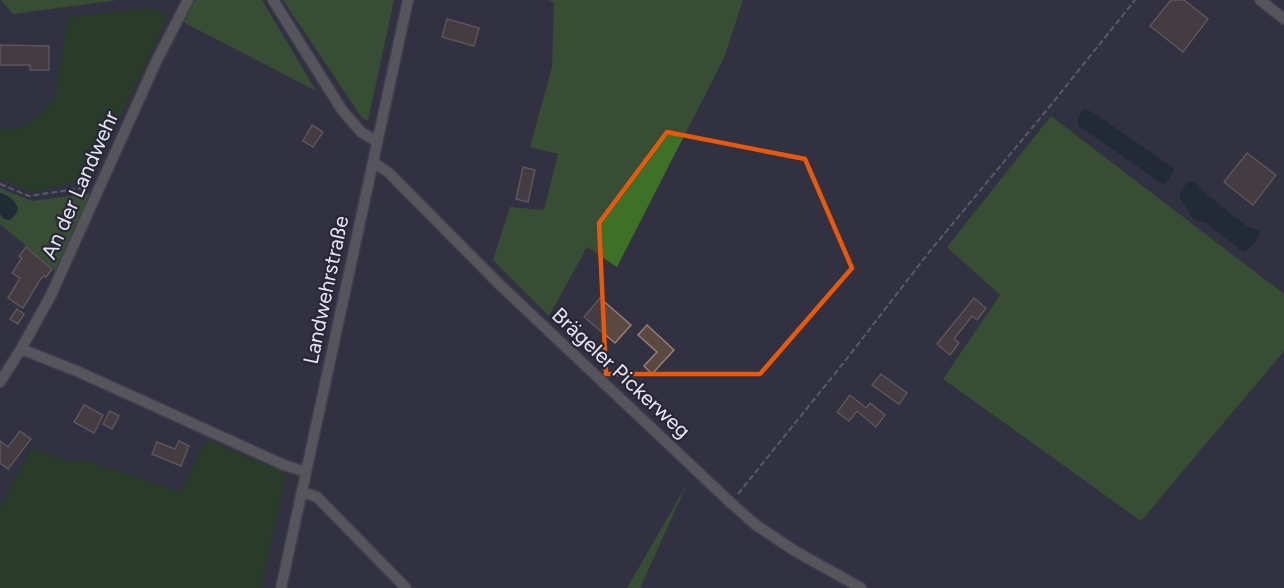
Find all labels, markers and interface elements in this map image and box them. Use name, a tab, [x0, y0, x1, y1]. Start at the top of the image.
street label: An der Landwehr	[36, 107, 123, 263]
street label: Landwehrstraße	[298, 213, 353, 366]
street label: Brägeler Pickerweg	[547, 302, 696, 443]

